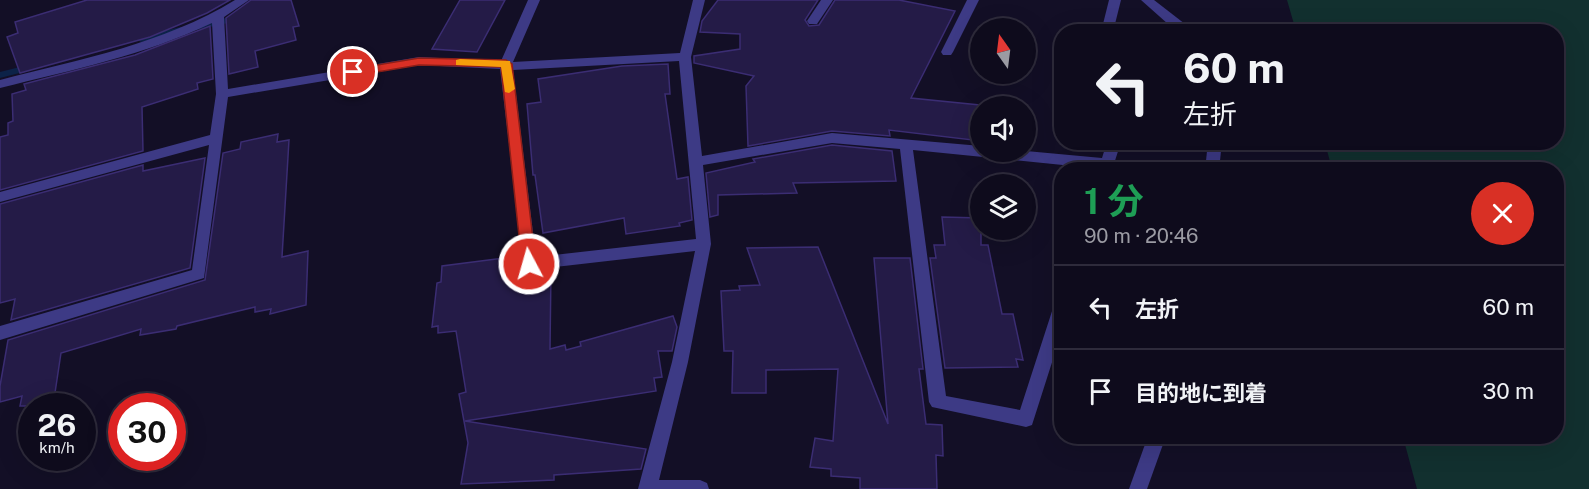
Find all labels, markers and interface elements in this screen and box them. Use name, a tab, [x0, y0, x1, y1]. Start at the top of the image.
north arrow	[970, 18, 1036, 84]
map controls	[970, 18, 1036, 240]
text: 60 m	[1183, 43, 1285, 92]
pin	[327, 46, 378, 97]
icon: left	[1084, 48, 1162, 126]
icon: arrive	[336, 55, 369, 88]
button: sound	[970, 96, 1036, 162]
text: 左折	[1183, 98, 1237, 130]
button: layers	[970, 174, 1036, 240]
text: 1 分	[1084, 180, 1144, 222]
button: close	[1471, 182, 1534, 245]
text: 90 m · 20:46	[1084, 224, 1199, 248]
position arrow	[497, 232, 561, 296]
icon: left	[1084, 291, 1117, 324]
text: 60 m	[1483, 294, 1534, 320]
text: 左折	[1135, 296, 1179, 322]
icon: arrive	[1084, 375, 1117, 408]
text: 30 m	[1482, 378, 1534, 404]
text: 目的地に到着	[1135, 380, 1267, 406]
speed limit sign: 30	[108, 393, 186, 471]
text: 26	[38, 407, 76, 443]
text: km/h	[39, 439, 75, 456]

